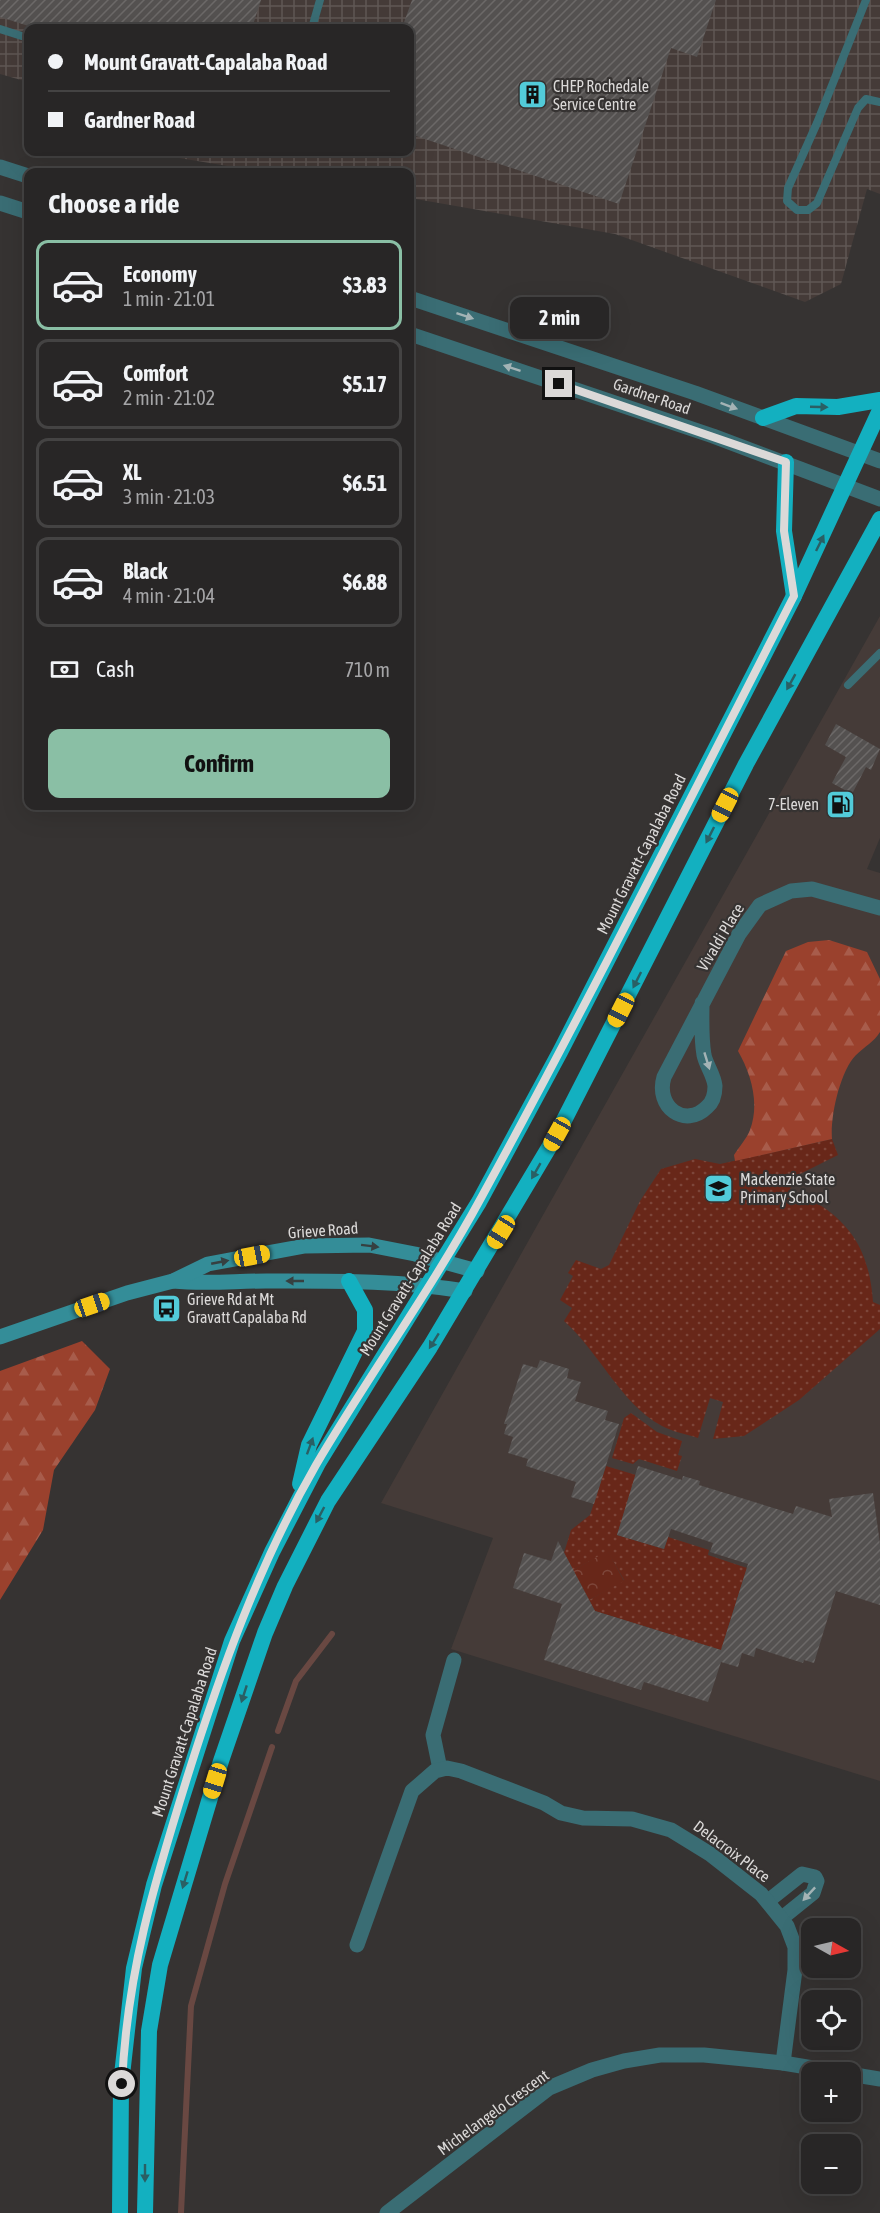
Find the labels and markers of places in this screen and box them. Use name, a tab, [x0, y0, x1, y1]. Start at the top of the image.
place label: CHEP Rochedale Service Centre	[553, 77, 649, 113]
building icon: CHEP Rochedale Service Centre	[516, 79, 548, 111]
fuel station icon: 7-Eleven	[824, 788, 856, 820]
place label: 7-Eleven	[768, 795, 819, 813]
place label: Mackenzie State Primary School	[740, 1170, 835, 1207]
school or university icon: Mackenzie State Primary School	[703, 1172, 735, 1204]
place label: Grieve Rd at Mt Gravatt Capalaba Rd	[187, 1290, 307, 1327]
bus stop icon: Grieve Rd at Mt Gravatt Capalaba Rd	[150, 1292, 182, 1324]

